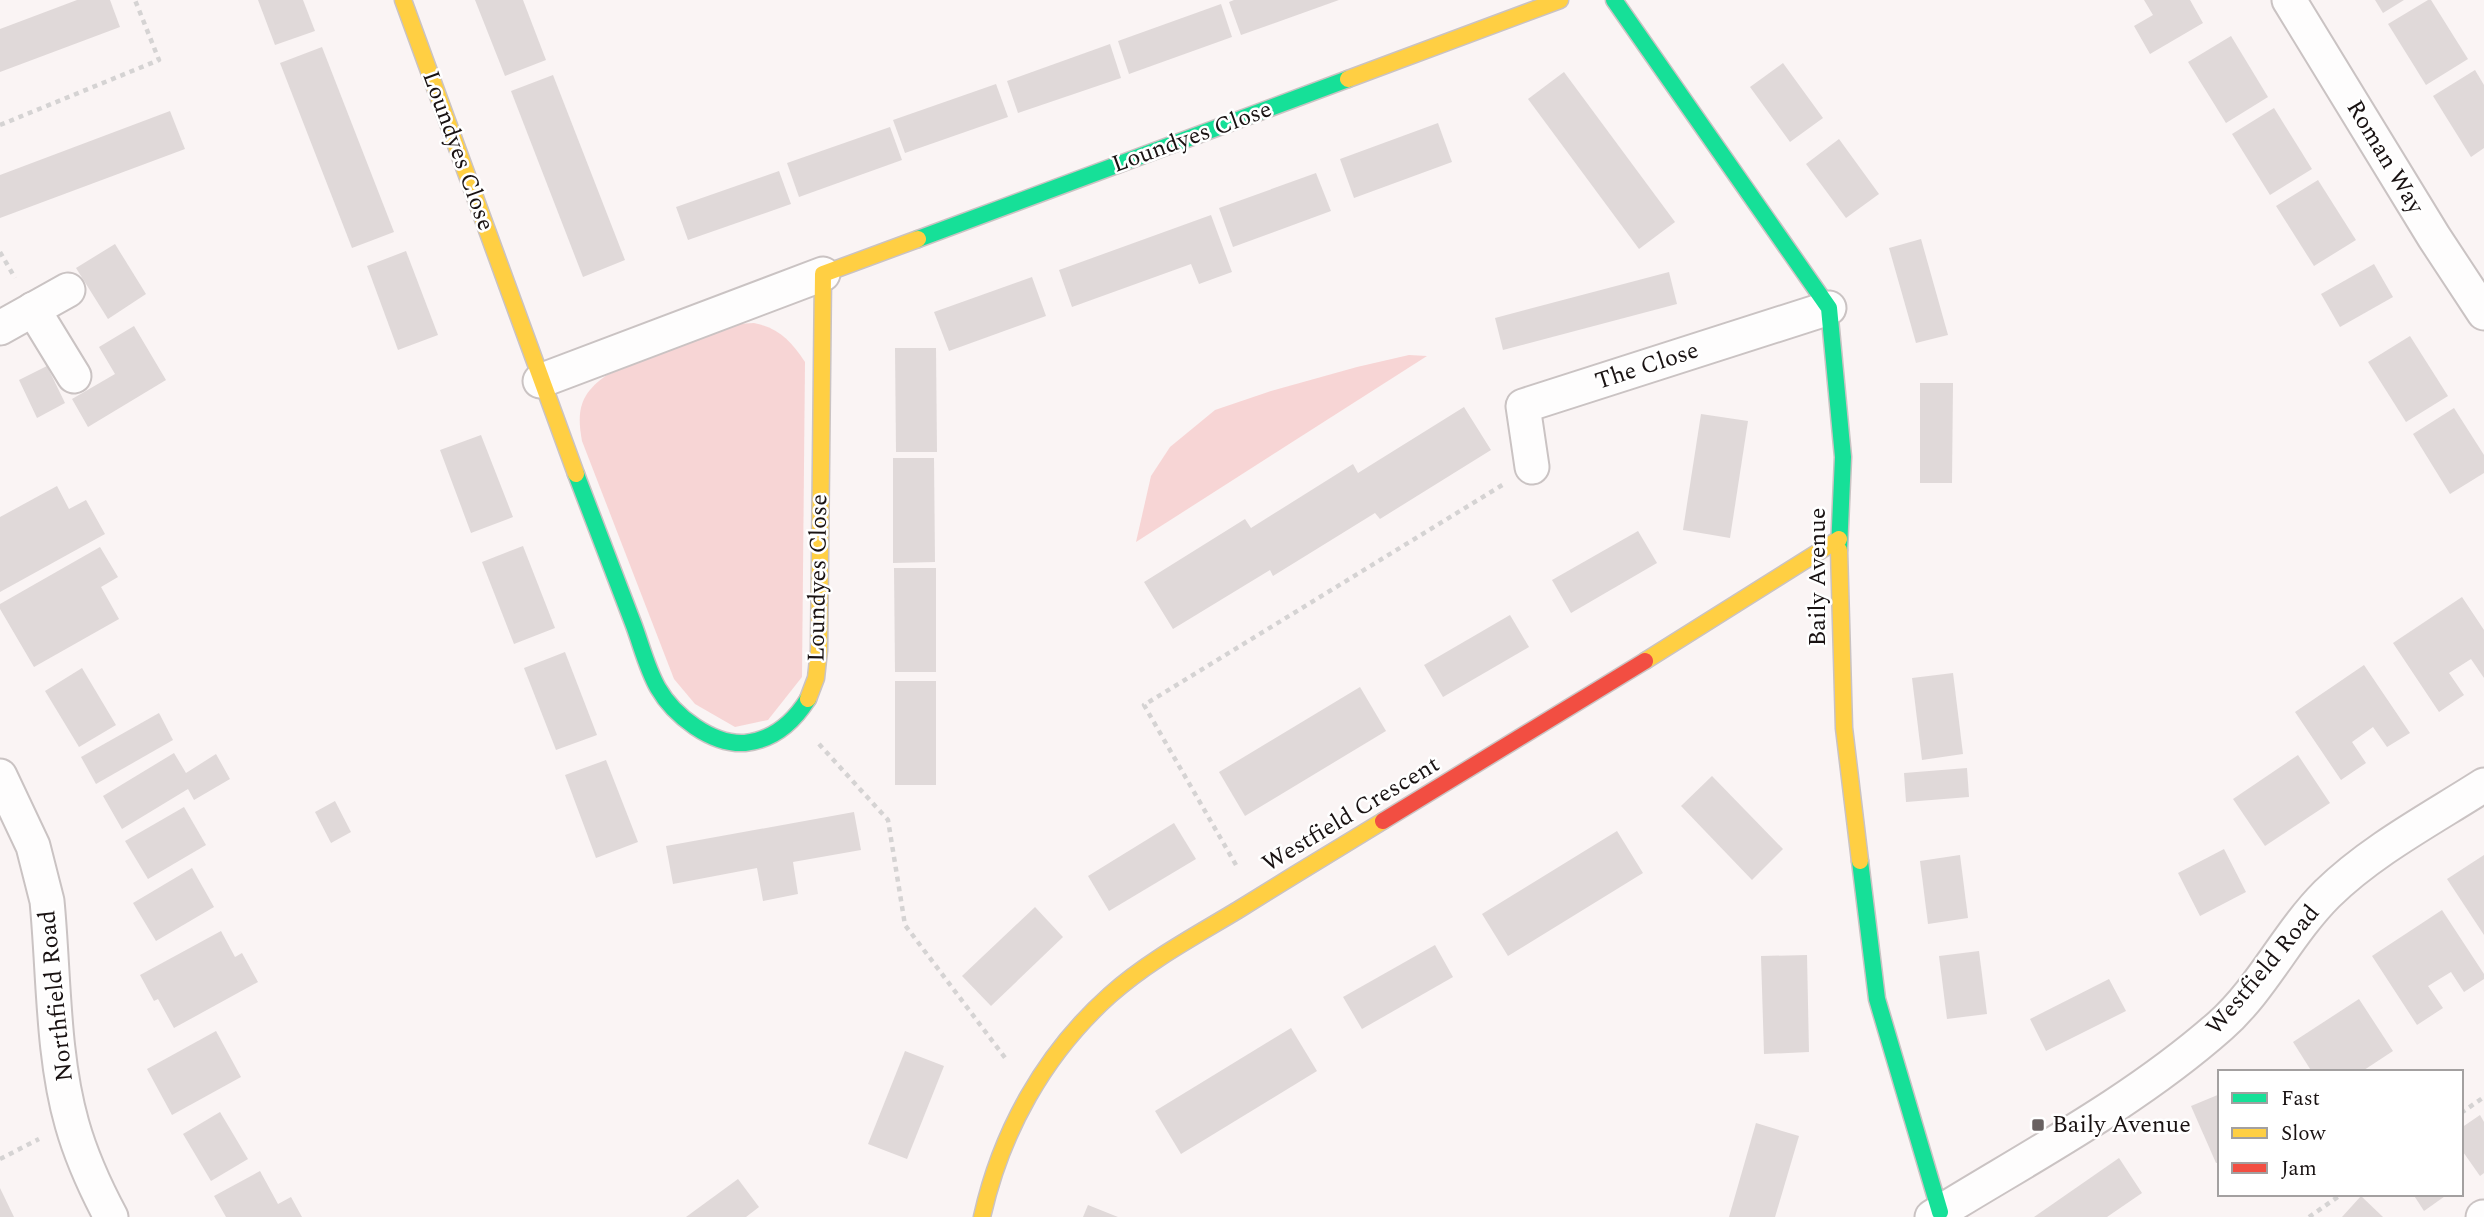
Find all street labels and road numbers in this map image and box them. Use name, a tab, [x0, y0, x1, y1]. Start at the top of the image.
street label: Loundyes Close	[412, 66, 504, 236]
street label: Loundyes Close	[1107, 91, 1277, 183]
street label: Roman Way	[2337, 93, 2434, 222]
street label: The Close	[1590, 332, 1704, 400]
street label: Loundyes Close	[799, 494, 837, 662]
street label: Baily Avenue	[1800, 508, 1836, 646]
street label: Westfield Crescent	[1255, 747, 1447, 881]
street label: Westfield Road	[2197, 897, 2329, 1043]
street label: Northfield Road	[29, 909, 83, 1083]

